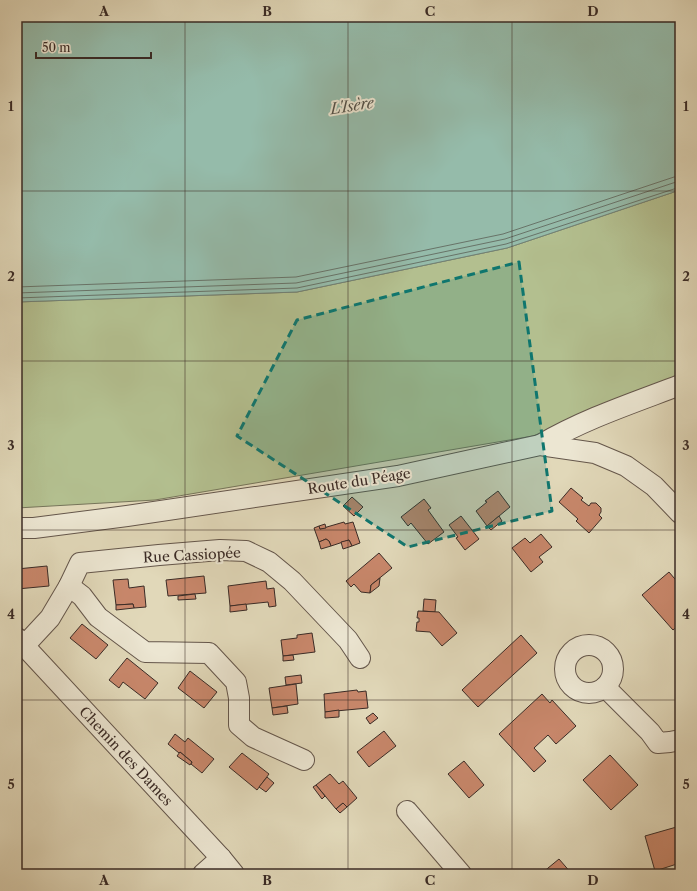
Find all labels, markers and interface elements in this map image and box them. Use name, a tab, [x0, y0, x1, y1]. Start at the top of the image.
text: A	[98, 3, 110, 19]
text: B	[262, 3, 272, 19]
text: C	[425, 3, 435, 19]
text: D	[587, 3, 599, 19]
scale bar	[36, 34, 151, 60]
text: 50 m	[42, 40, 71, 55]
water label: L'Isère	[328, 93, 376, 118]
text: 1	[8, 98, 14, 114]
text: 1	[683, 98, 689, 114]
text: 2	[7, 268, 15, 284]
text: 2	[682, 268, 690, 284]
text: 3	[7, 437, 15, 453]
text: 3	[682, 437, 690, 453]
street label: Route du Péage	[306, 464, 412, 498]
street label: Rue Cassiopée	[143, 543, 242, 567]
text: 4	[7, 606, 15, 622]
text: 4	[682, 606, 690, 622]
street label: Chemin des Dames	[75, 703, 177, 809]
text: 5	[7, 776, 15, 792]
text: 5	[682, 776, 690, 792]
text: A	[98, 872, 110, 888]
text: B	[262, 872, 272, 888]
text: C	[425, 872, 435, 888]
text: D	[587, 872, 599, 888]

